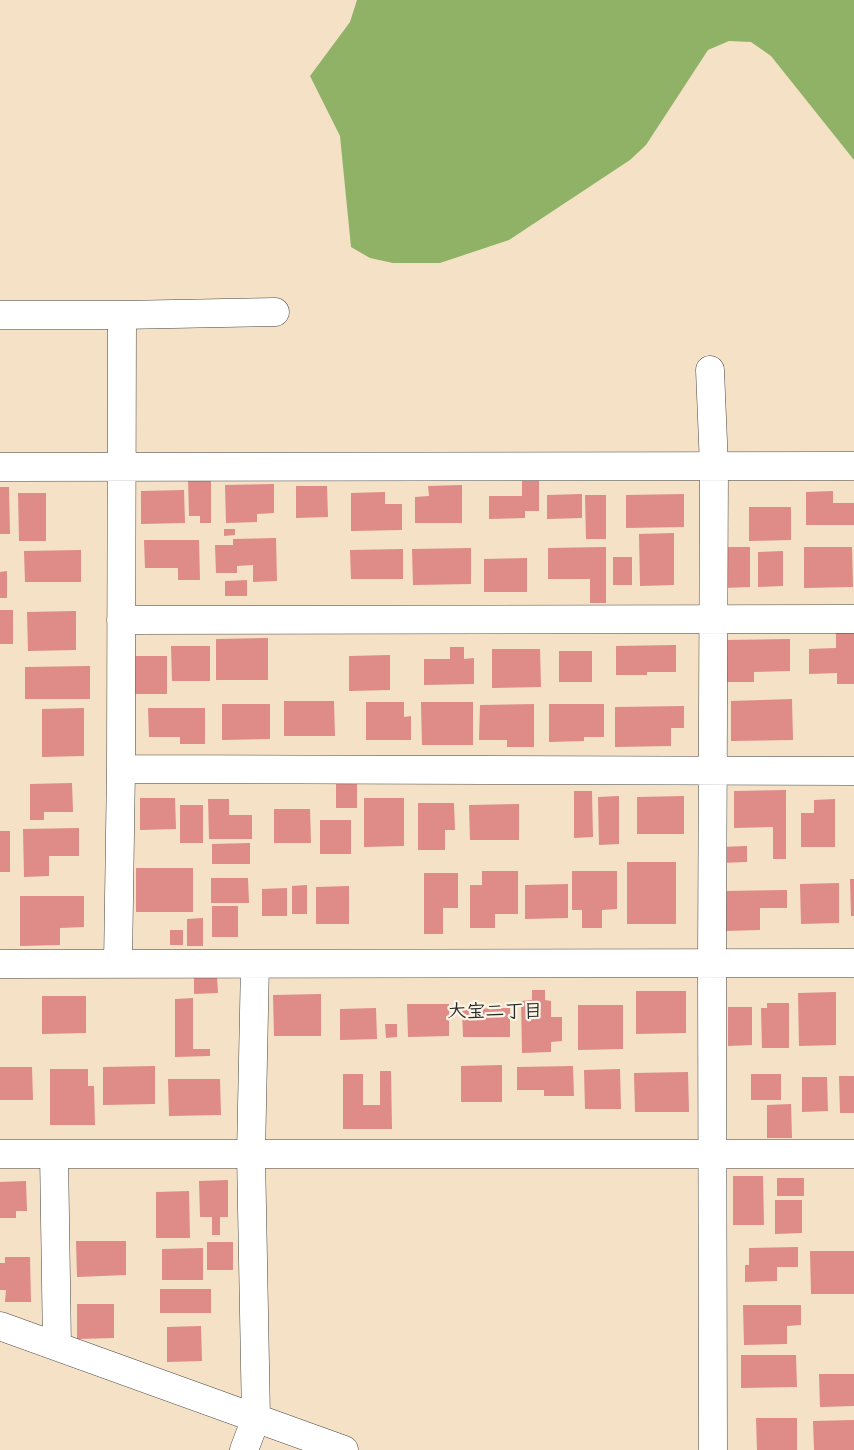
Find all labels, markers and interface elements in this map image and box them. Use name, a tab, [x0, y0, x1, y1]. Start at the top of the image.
district label: 大宝二丁目	[448, 1003, 542, 1025]

